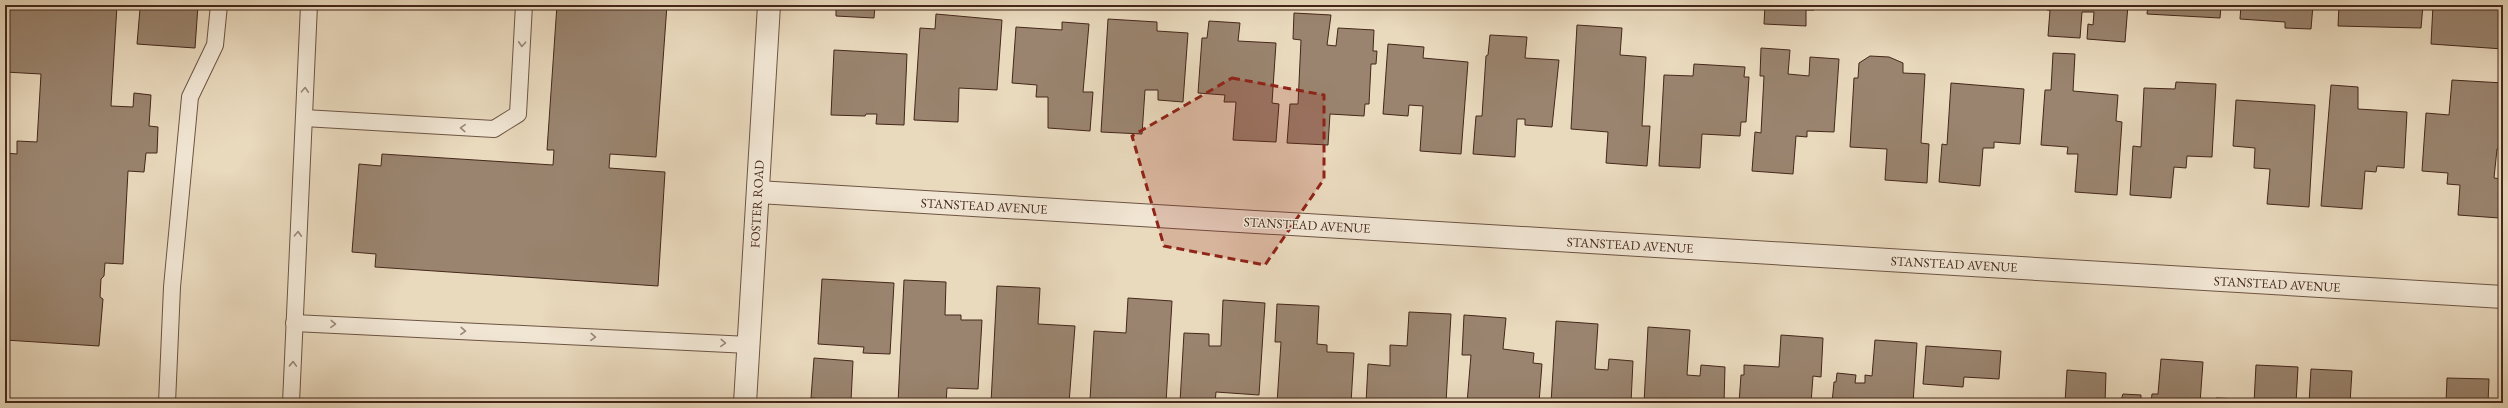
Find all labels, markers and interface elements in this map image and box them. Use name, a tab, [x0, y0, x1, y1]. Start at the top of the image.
one-way arrow	[517, 41, 526, 47]
one-way arrow	[301, 87, 309, 93]
one-way arrow	[460, 123, 466, 132]
street label: FOSTER ROAD	[746, 159, 768, 248]
street label: STANSTEAD AVENUE	[920, 194, 1048, 218]
street label: STANSTEAD AVENUE	[1243, 213, 1371, 237]
one-way arrow	[294, 231, 303, 237]
street label: STANSTEAD AVENUE	[1566, 233, 1694, 257]
street label: STANSTEAD AVENUE	[1890, 252, 2018, 276]
street label: STANSTEAD AVENUE	[2213, 272, 2341, 296]
one-way arrow	[330, 320, 336, 329]
one-way arrow	[460, 326, 466, 335]
one-way arrow	[590, 333, 596, 341]
one-way arrow	[720, 339, 726, 348]
one-way arrow	[288, 361, 297, 367]

